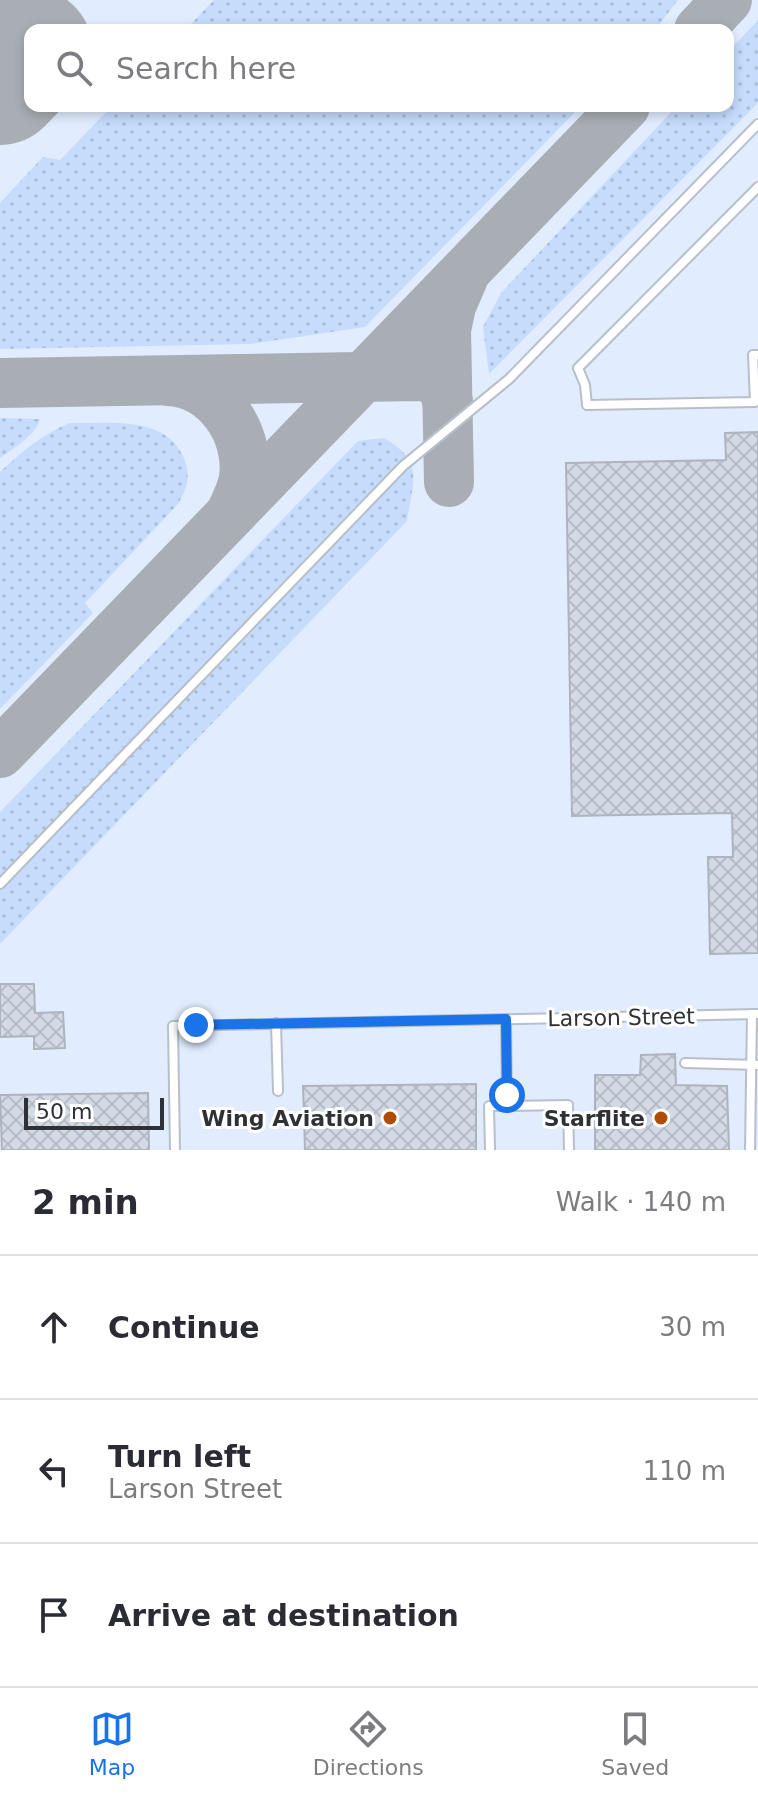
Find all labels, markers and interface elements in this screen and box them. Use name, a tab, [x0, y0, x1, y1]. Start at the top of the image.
search box	[24, 24, 734, 112]
icon: search	[52, 46, 96, 90]
text: Search here	[116, 51, 296, 86]
street label: Larson Street	[547, 1004, 695, 1031]
route end	[178, 1007, 214, 1043]
route start	[489, 1077, 525, 1113]
scale bar	[24, 1094, 164, 1130]
text: 50 m	[36, 1099, 92, 1124]
place label: Wing Aviation	[201, 1106, 374, 1131]
place label: Starflite	[544, 1106, 645, 1131]
marker: Wing Aviation	[381, 1109, 399, 1127]
marker: Starflite	[652, 1109, 670, 1127]
text: 2 min	[32, 1182, 139, 1222]
text: Walk · 140 m	[556, 1187, 726, 1217]
icon: ahead	[32, 1305, 76, 1349]
text: Continue	[108, 1310, 260, 1345]
text: 30 m	[659, 1312, 726, 1342]
text: Turn left	[108, 1439, 251, 1474]
icon: left	[32, 1449, 76, 1493]
text: 110 m	[643, 1456, 726, 1486]
text: Larson Street	[108, 1474, 282, 1504]
icon: arrive	[32, 1593, 76, 1637]
text: Arrive at destination	[108, 1598, 459, 1633]
tab: Map	[89, 1707, 135, 1780]
tab: Directions	[313, 1707, 424, 1780]
tab: Saved	[601, 1707, 669, 1780]

